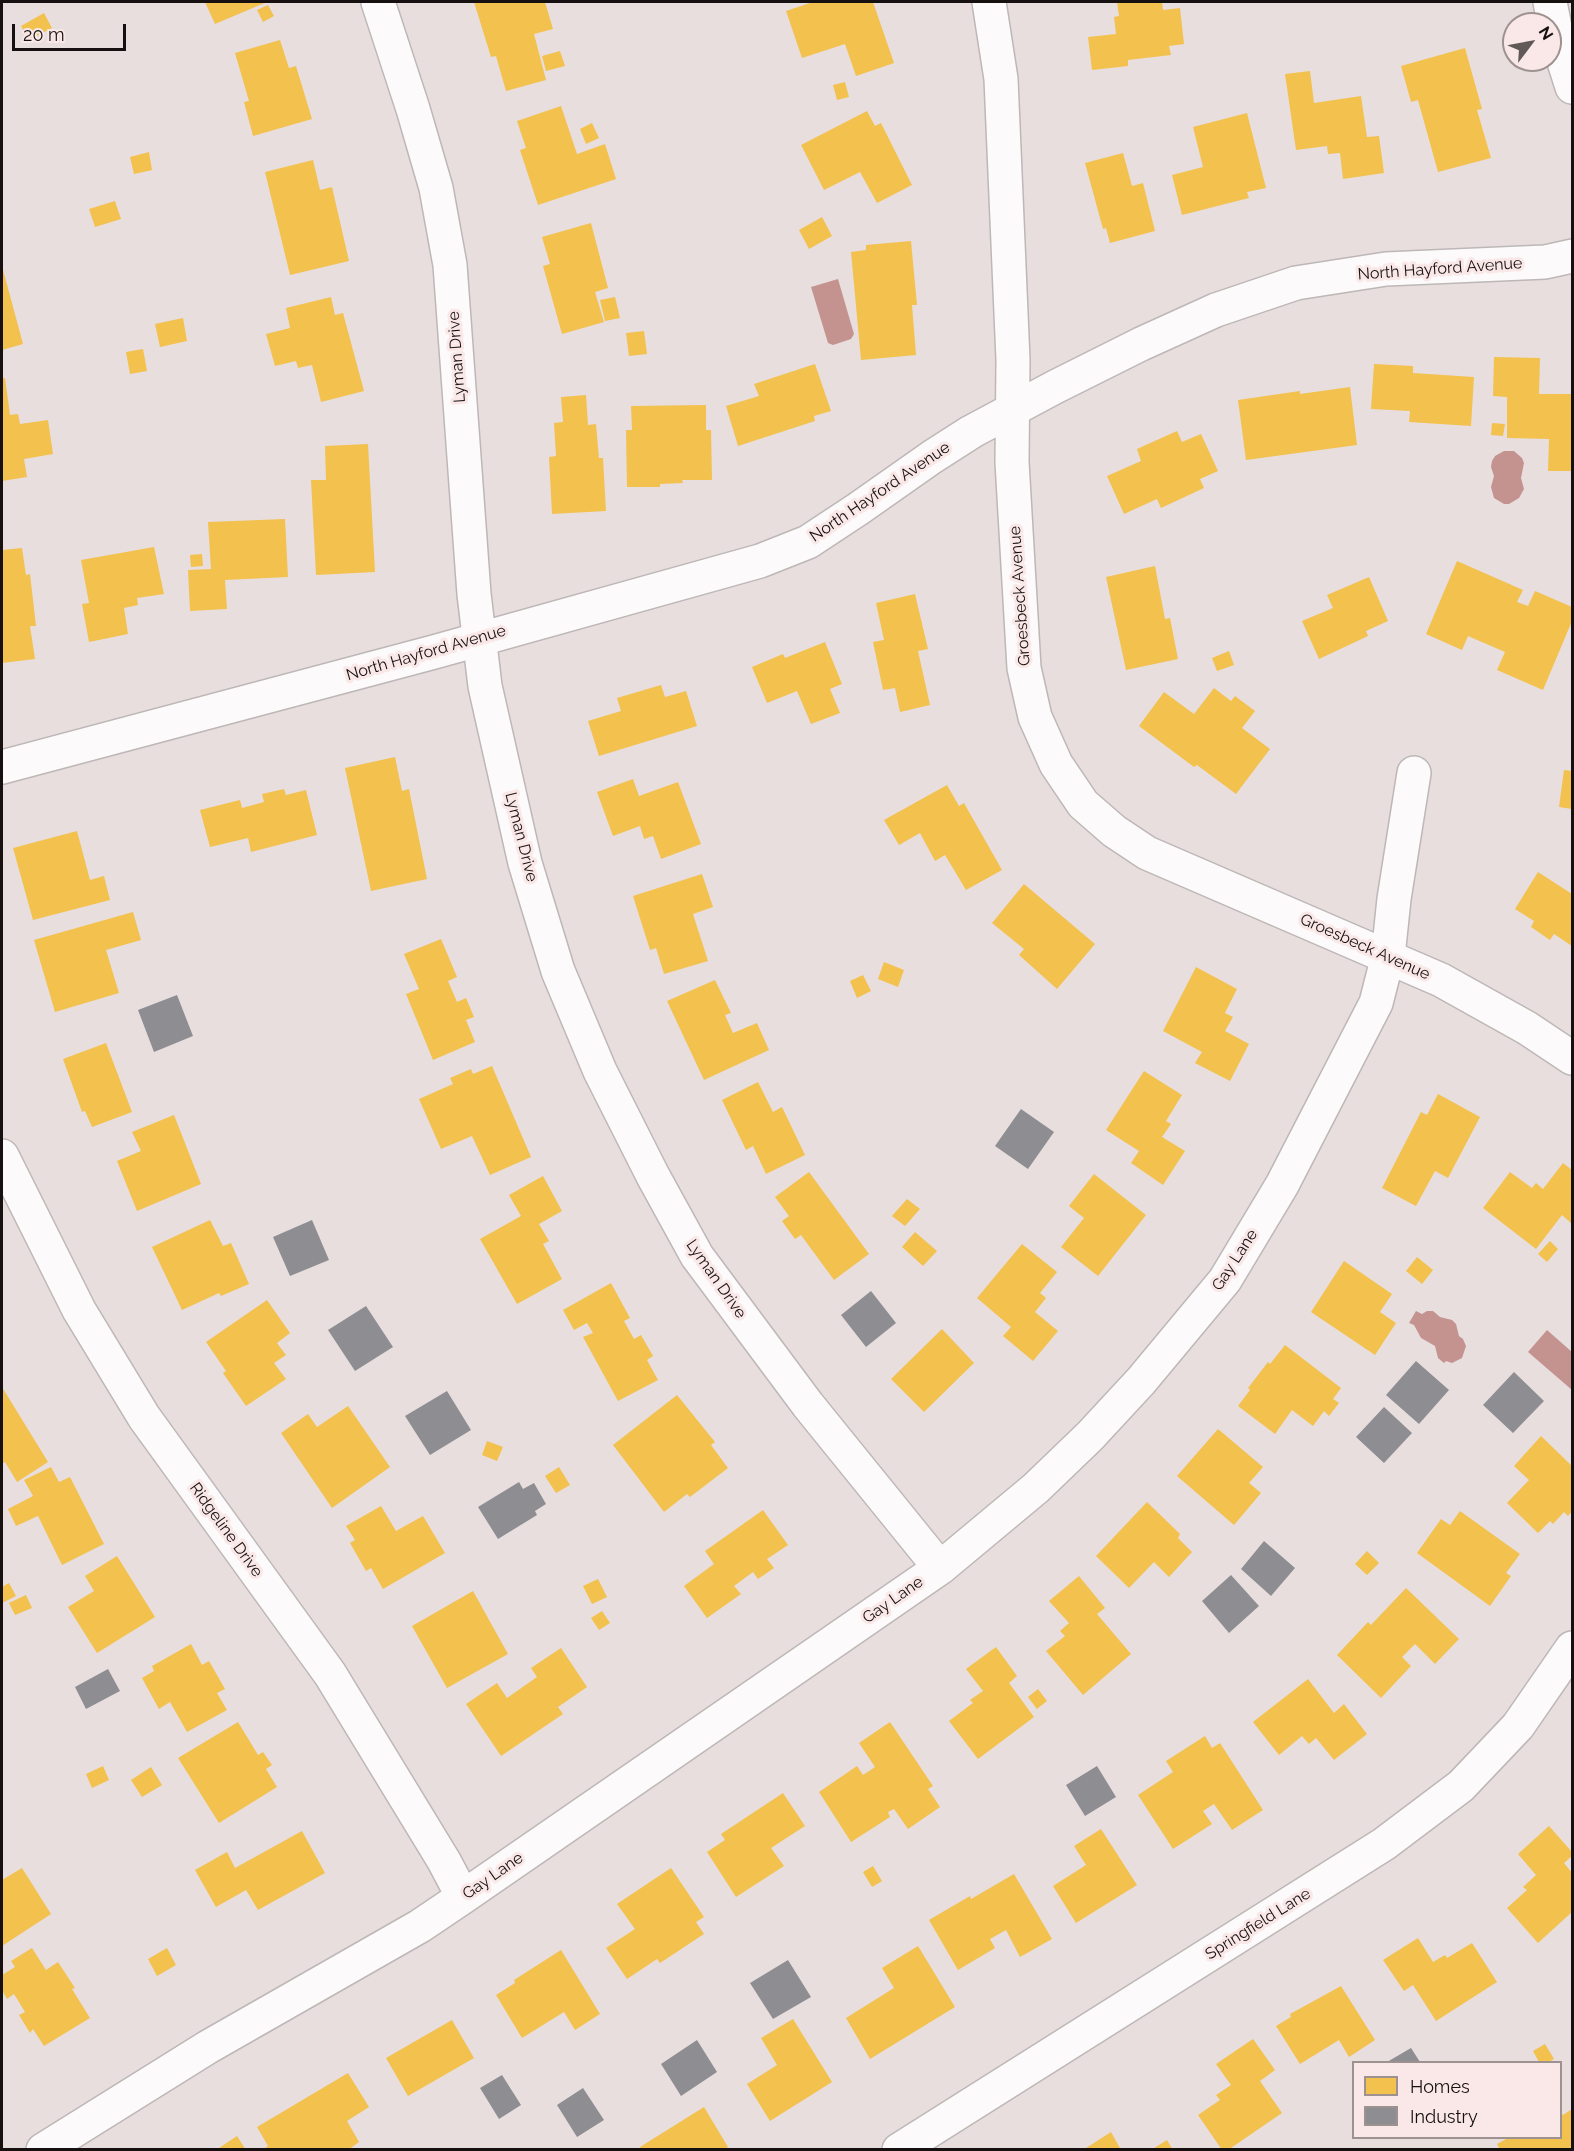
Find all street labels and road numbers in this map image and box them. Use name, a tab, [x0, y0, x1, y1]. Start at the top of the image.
street label: North Hayford Avenue	[1357, 254, 1523, 284]
street label: Lyman Drive	[444, 311, 470, 403]
street label: North Hayford Avenue	[806, 438, 954, 546]
street label: Groesbeck Avenue	[1006, 525, 1034, 667]
street label: North Hayford Avenue	[344, 621, 508, 685]
street label: Lyman Drive	[501, 790, 541, 884]
street label: Groesbeck Avenue	[1297, 910, 1433, 984]
street label: Gay Lane	[1208, 1226, 1262, 1294]
street label: Lyman Drive	[682, 1236, 750, 1322]
street label: Ridgeline Drive	[185, 1479, 267, 1581]
street label: Gay Lane	[859, 1572, 927, 1628]
street label: Gay Lane	[459, 1848, 527, 1904]
street label: Springfield Lane	[1202, 1884, 1314, 1964]

